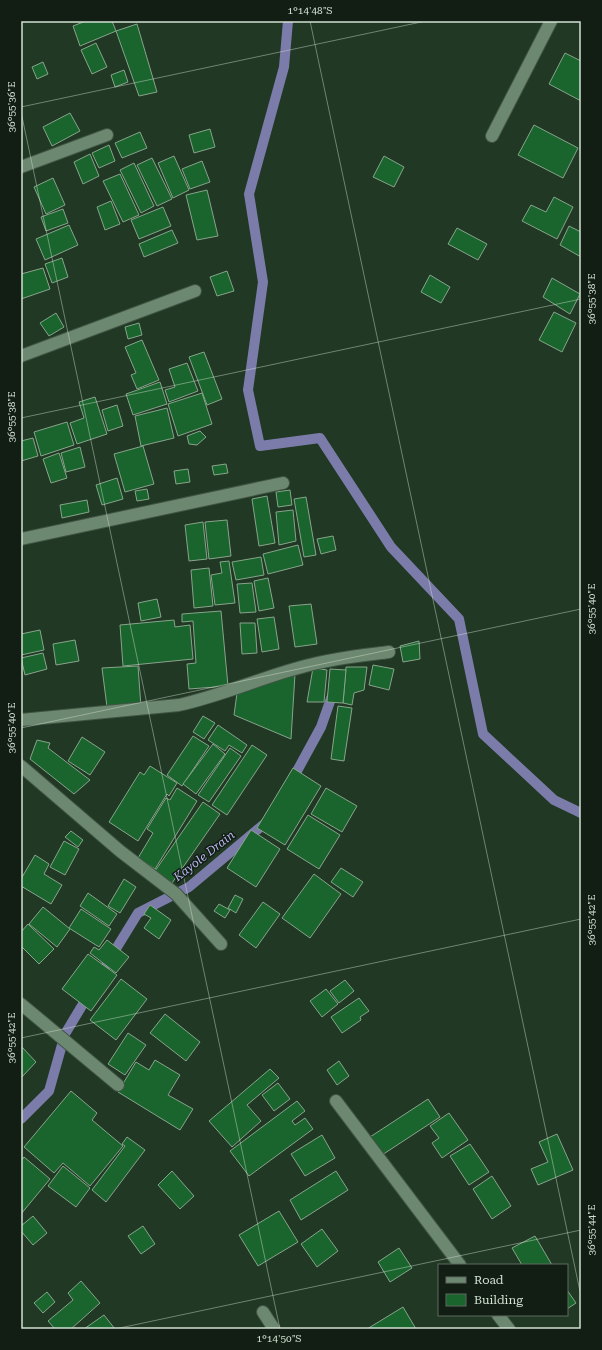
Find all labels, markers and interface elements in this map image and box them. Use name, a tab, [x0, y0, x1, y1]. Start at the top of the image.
text: 1°14'48"S	[287, 5, 333, 16]
text: 36°55'36"E	[6, 81, 17, 133]
text: 36°55'38"E	[586, 273, 597, 325]
text: 36°55'38"E	[6, 391, 17, 443]
text: 36°55'40"E	[586, 583, 597, 635]
text: 36°55'40"E	[6, 702, 17, 754]
water label: Kayole Drain	[170, 828, 237, 885]
text: 36°55'42"E	[586, 894, 597, 946]
text: 36°55'42"E	[6, 1012, 17, 1064]
text: 36°55'44"E	[586, 1204, 597, 1256]
legend	[438, 1264, 568, 1316]
text: Road	[474, 1273, 504, 1287]
text: Building	[474, 1293, 523, 1307]
text: 1°14'50"S	[256, 1333, 302, 1344]

